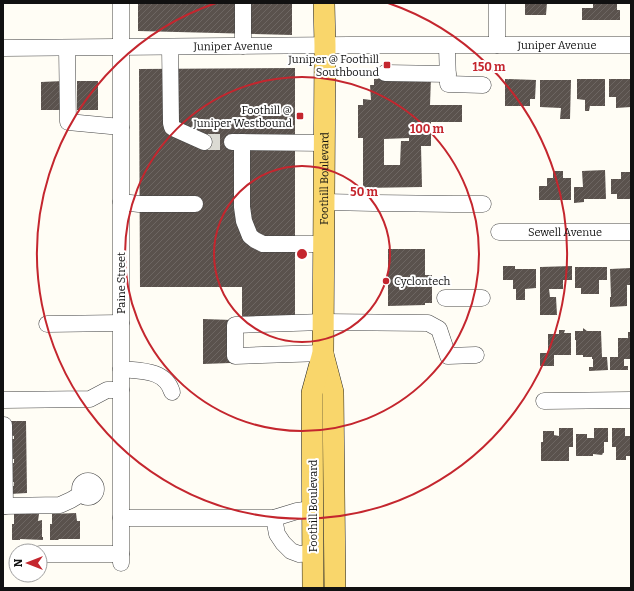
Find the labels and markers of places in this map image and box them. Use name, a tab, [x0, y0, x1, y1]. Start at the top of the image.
place label: Juniper @ Foothill Southbound	[287, 53, 379, 79]
marker: Juniper @ Foothill Southbound	[382, 60, 392, 70]
place label: Foothill @ Juniper Westbound	[192, 104, 292, 130]
marker: Foothill @ Juniper Westbound	[295, 111, 305, 121]
centre of rings	[295, 247, 309, 261]
place label: Cyclontech	[394, 275, 451, 288]
marker: Cyclontech	[381, 276, 391, 286]

